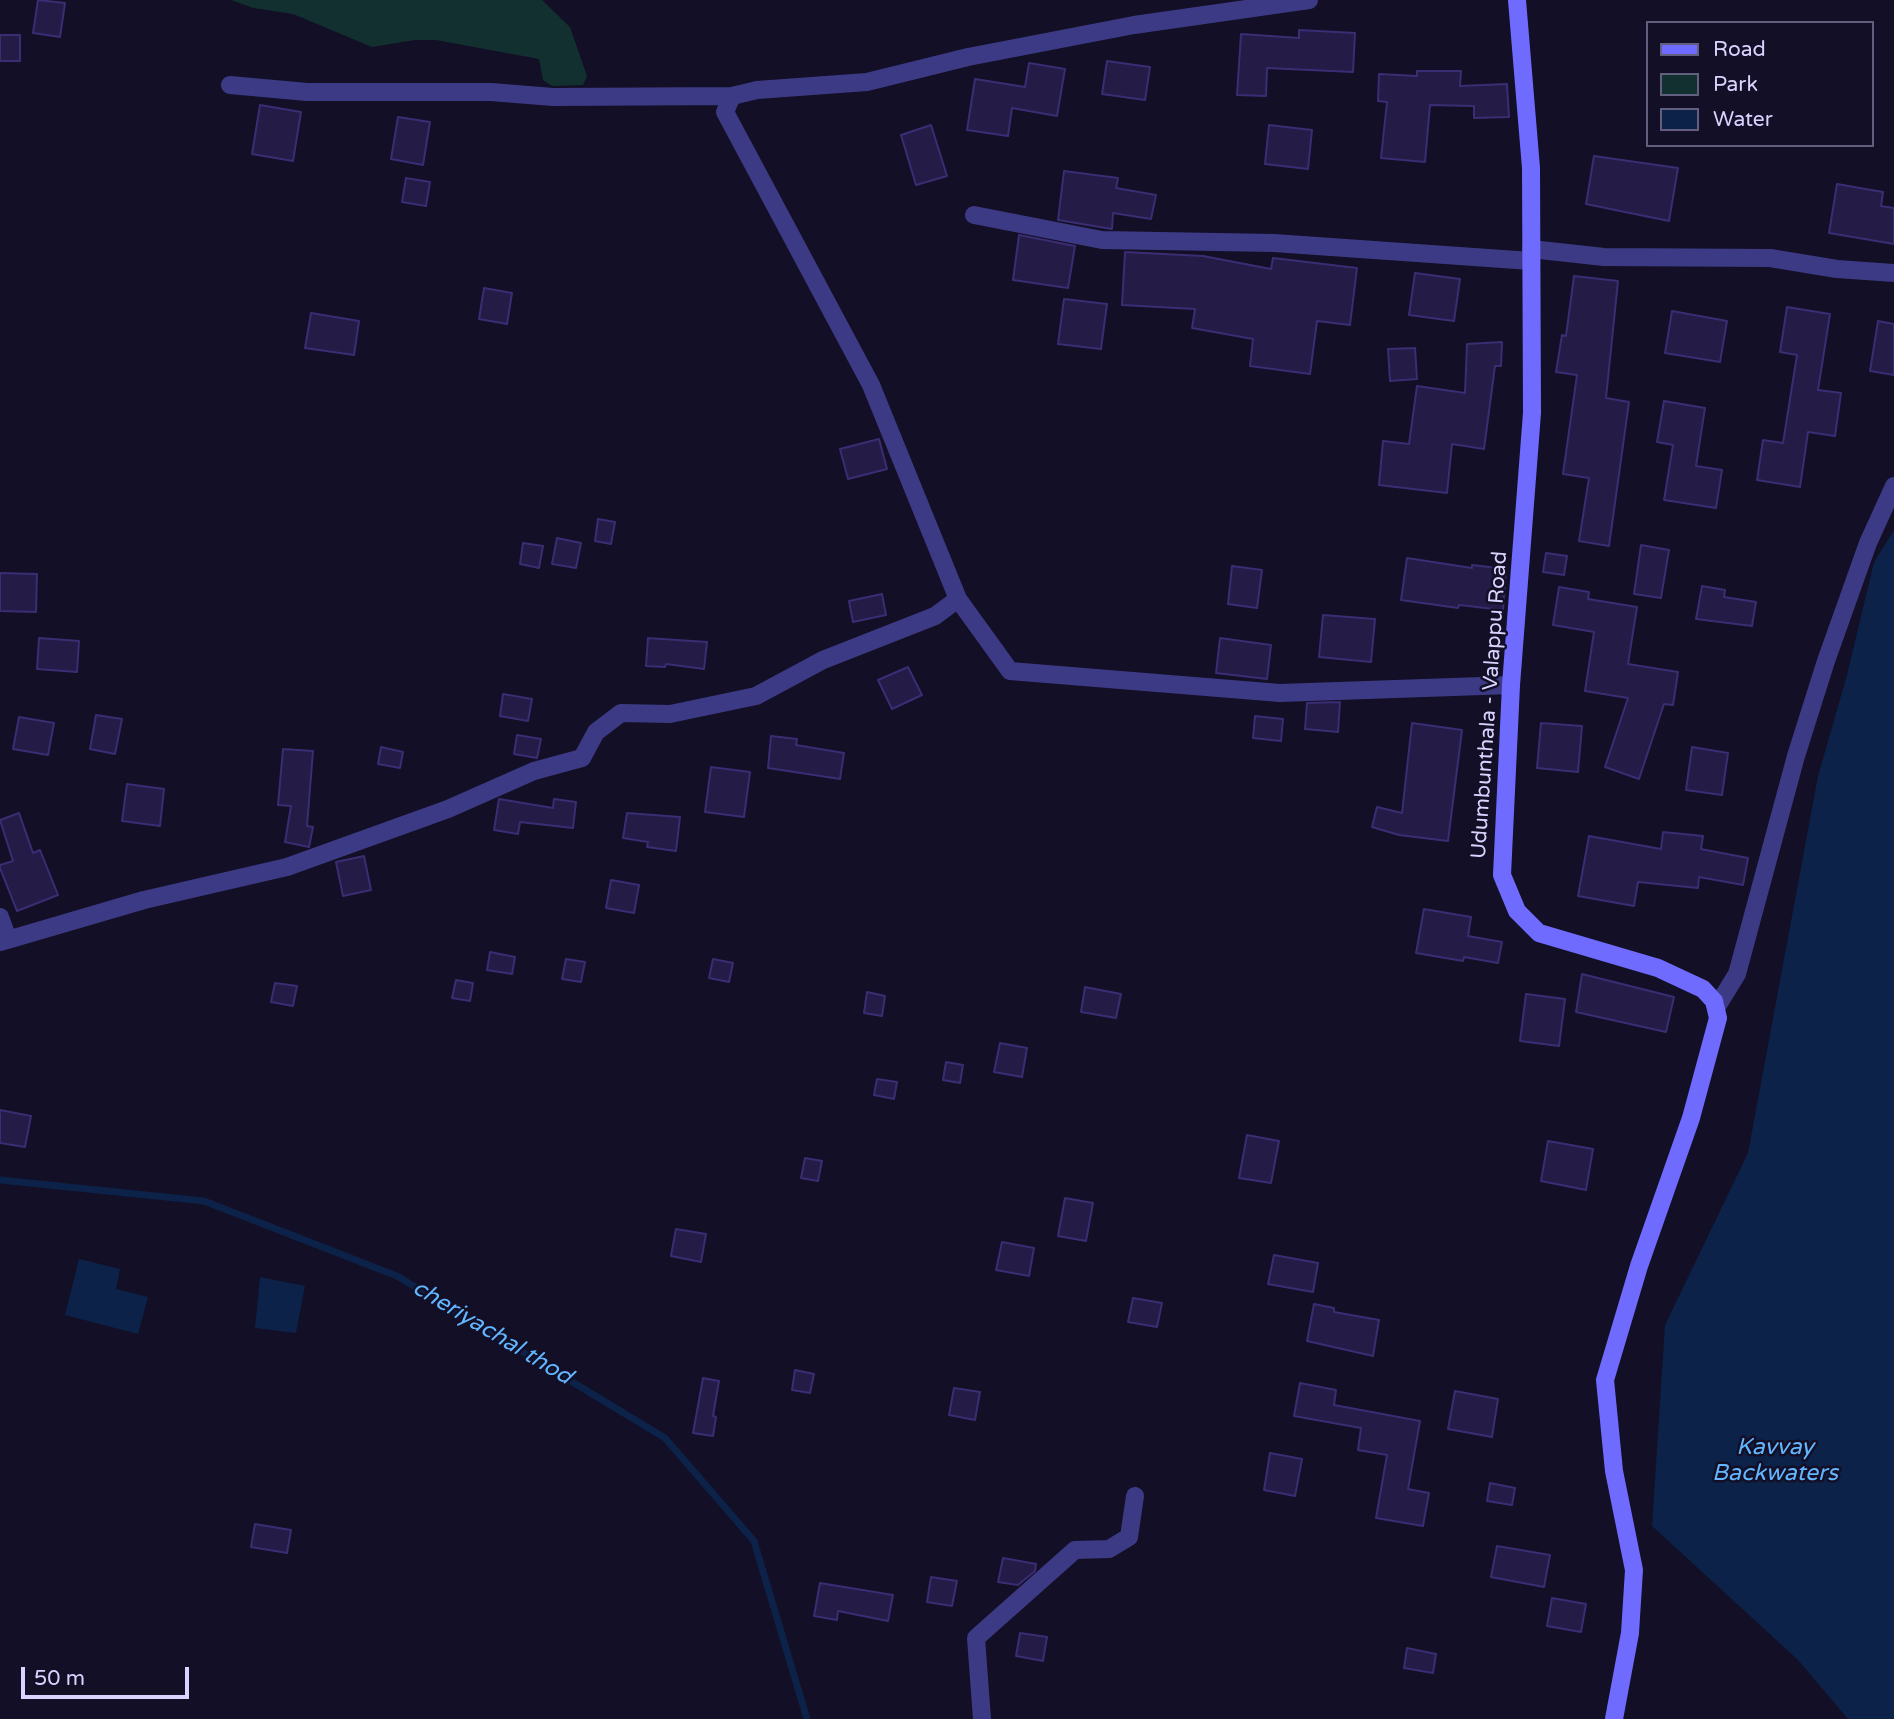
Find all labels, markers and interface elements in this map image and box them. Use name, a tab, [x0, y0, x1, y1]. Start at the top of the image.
legend	[1646, 21, 1873, 147]
text: Road	[1713, 37, 1766, 62]
text: Park	[1713, 72, 1758, 97]
text: Water	[1713, 107, 1773, 132]
street label: Udumbunthala - Valappu Road	[1467, 550, 1513, 860]
water label: cheriyachal thod	[407, 1275, 577, 1391]
water label: Kavvay Backwaters	[1712, 1434, 1838, 1488]
scale bar	[24, 1652, 192, 1696]
text: 50 m	[34, 1666, 85, 1691]

